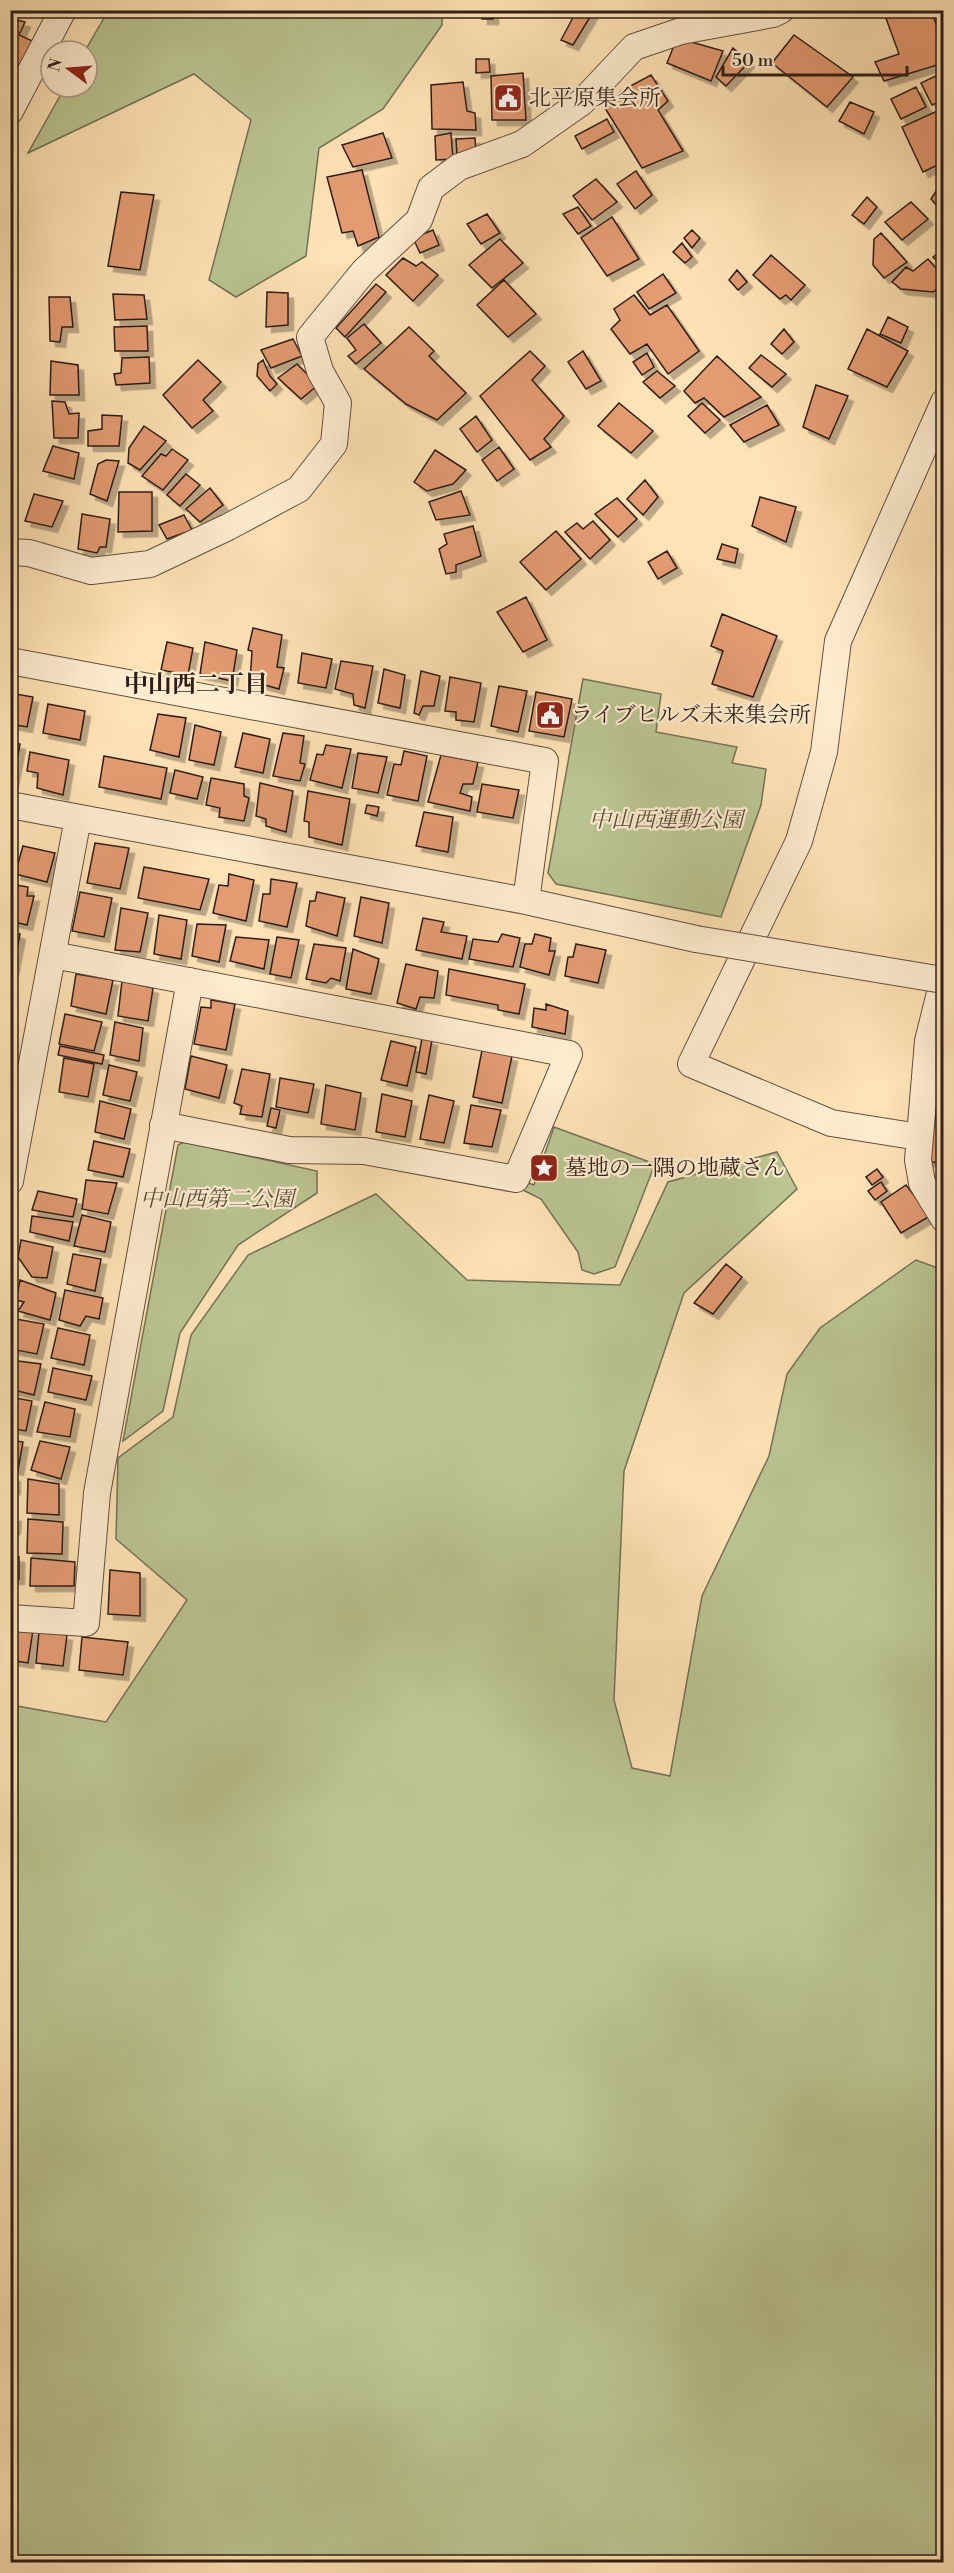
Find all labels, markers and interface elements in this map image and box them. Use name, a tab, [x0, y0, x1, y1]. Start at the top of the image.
north arrow	[39, 39, 99, 99]
scale bar	[723, 39, 908, 77]
text: 50 m	[732, 49, 774, 72]
text: N	[44, 56, 67, 74]
public building icon: 北平原集会所	[492, 82, 524, 114]
place label: 北平原集会所	[529, 85, 661, 112]
district label: 中山西二丁目	[124, 670, 268, 700]
public building icon: ライブヒルズ未来集会所	[534, 699, 566, 731]
place label: ライブヒルズ未来集会所	[571, 702, 811, 729]
park label: 中山西運動公園	[589, 807, 746, 834]
place icon: 墓地の一隅の地蔵さん	[528, 1152, 560, 1184]
place label: 墓地の一隅の地蔵さん	[565, 1155, 785, 1182]
park label: 中山西第二公園	[140, 1186, 297, 1213]

